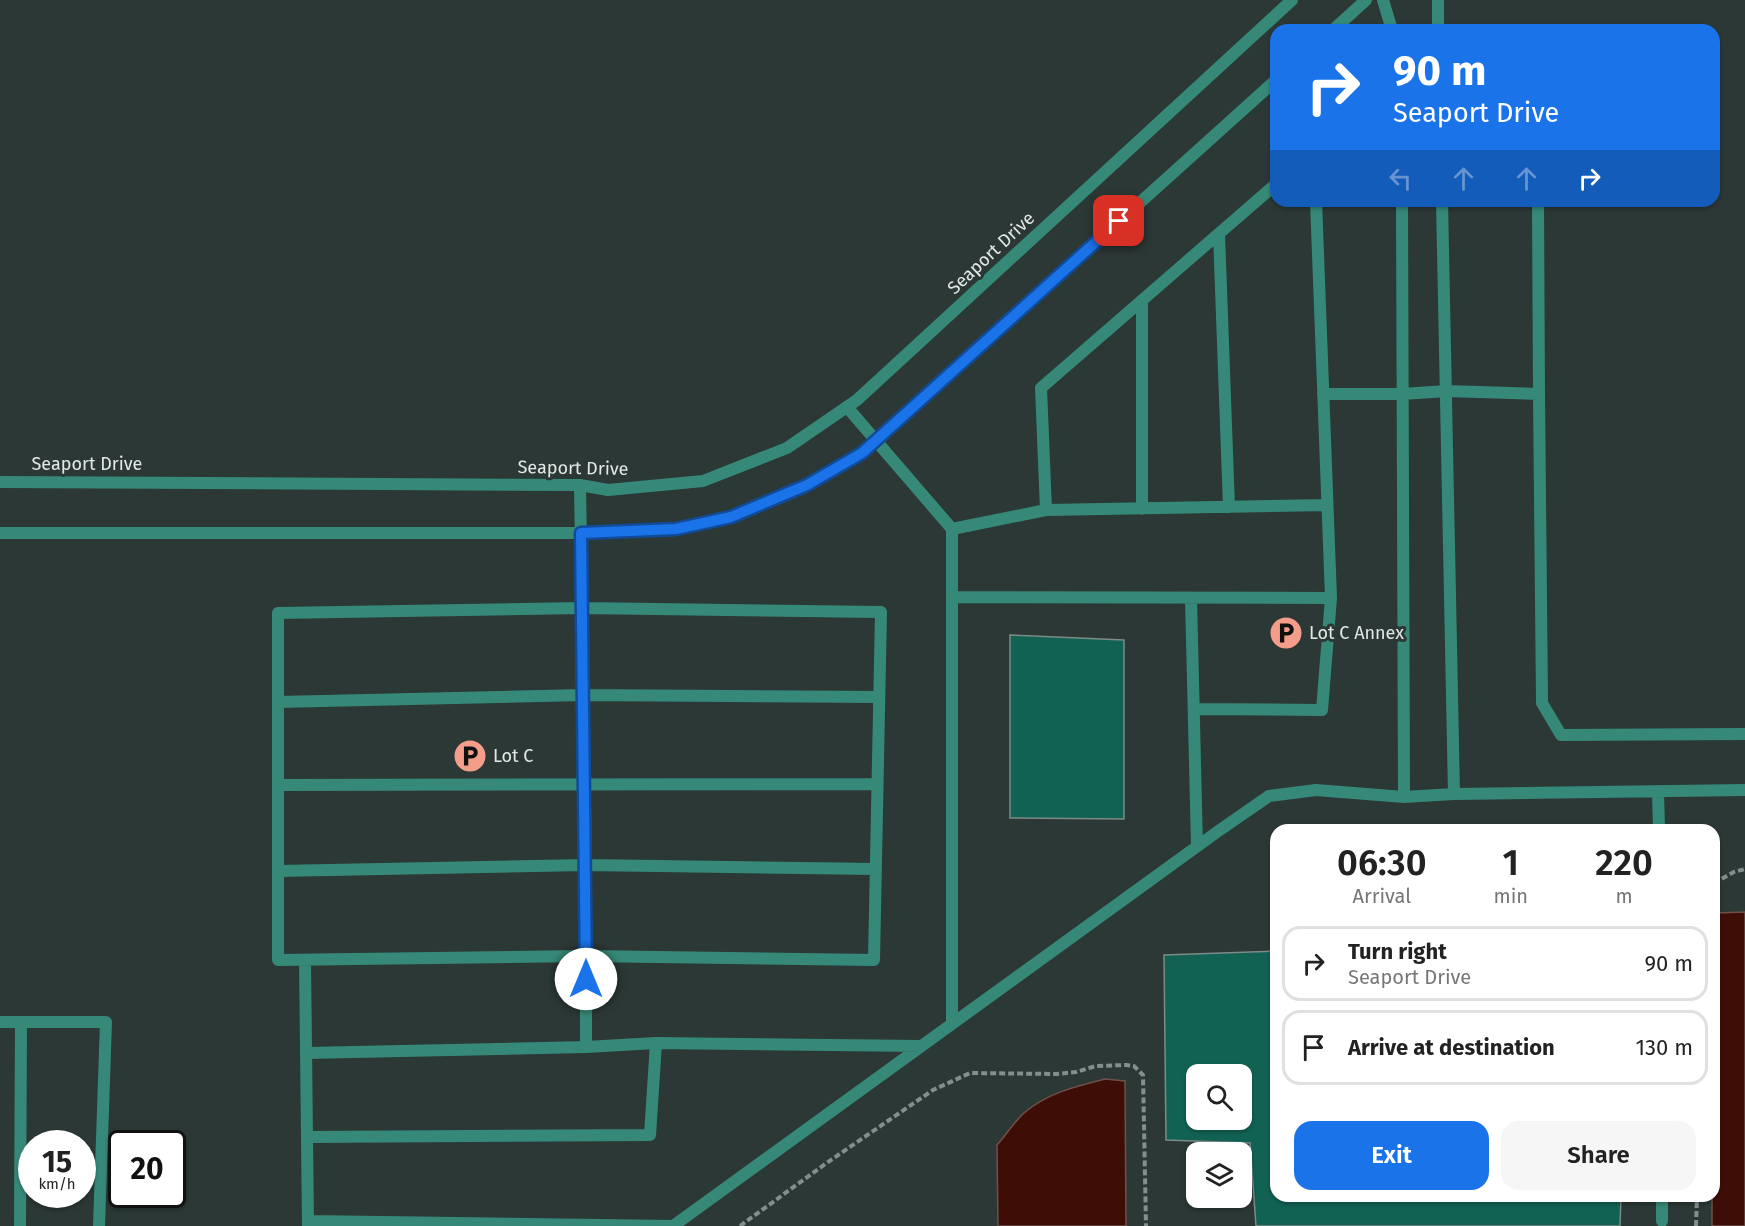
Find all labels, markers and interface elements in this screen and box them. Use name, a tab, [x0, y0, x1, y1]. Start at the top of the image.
text: 90 m	[1393, 46, 1487, 96]
icon: right	[1294, 48, 1372, 126]
text: Seaport Drive	[1393, 97, 1559, 129]
icon: left	[1384, 162, 1417, 195]
icon: ahead	[1447, 162, 1480, 195]
icon: ahead	[1510, 162, 1543, 195]
icon: right	[1573, 162, 1606, 195]
pin	[1093, 195, 1144, 246]
icon: arrive	[1102, 204, 1135, 237]
street label: Seaport Drive	[943, 207, 1039, 299]
street label: Seaport Drive	[32, 453, 142, 475]
street label: Seaport Drive	[517, 456, 629, 480]
parking icon: Lot C Annex	[1268, 615, 1304, 651]
place label: Lot C Annex	[1309, 622, 1404, 644]
parking icon: Lot C	[452, 738, 488, 774]
place label: Lot C	[493, 745, 533, 767]
text: 06:30	[1337, 841, 1426, 885]
text: 1	[1503, 841, 1519, 885]
text: 220	[1595, 841, 1653, 885]
text: Arrival	[1352, 884, 1411, 908]
text: min	[1494, 884, 1528, 908]
text: m	[1615, 884, 1633, 908]
text: Turn right	[1348, 938, 1447, 965]
position arrow	[554, 947, 618, 1011]
icon: right	[1297, 947, 1330, 980]
text: 90 m	[1644, 950, 1693, 977]
text: Seaport Drive	[1348, 965, 1471, 989]
icon: arrive	[1297, 1031, 1330, 1064]
text: Arrive at destination	[1348, 1034, 1555, 1061]
text: 130 m	[1636, 1034, 1693, 1061]
map controls	[1186, 1064, 1252, 1208]
button: search	[1186, 1064, 1252, 1130]
button: Exit	[1294, 1121, 1489, 1190]
button: Share	[1501, 1121, 1696, 1190]
speed limit sign: 20	[108, 1130, 186, 1208]
button: layers	[1186, 1142, 1252, 1208]
text: 15	[42, 1144, 72, 1180]
text: km/h	[38, 1175, 76, 1193]

